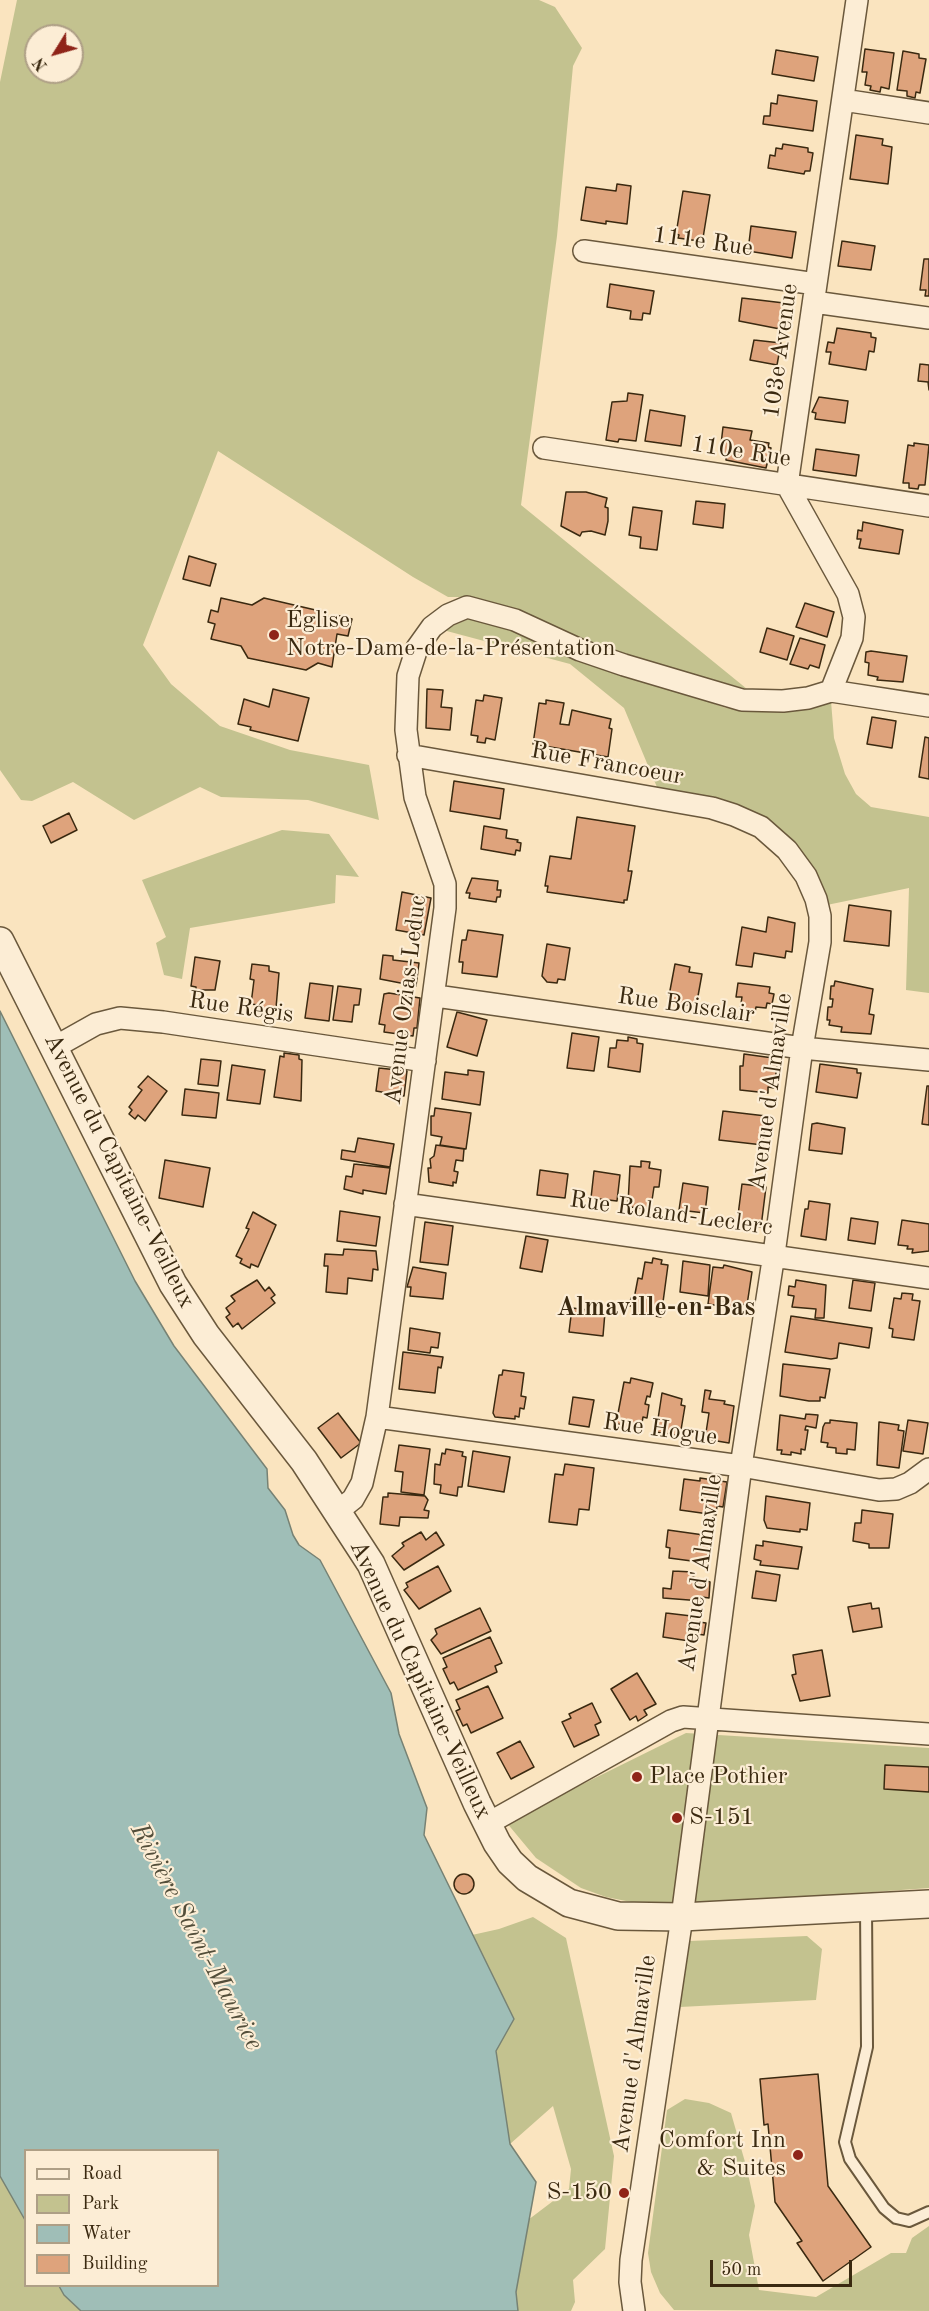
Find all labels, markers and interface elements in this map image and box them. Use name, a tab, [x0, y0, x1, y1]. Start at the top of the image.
north arrow	[24, 24, 84, 84]
text: N	[31, 54, 51, 73]
street label: 111e Rue	[651, 221, 755, 263]
street label: 103e Avenue	[757, 282, 805, 420]
street label: 110e Rue	[689, 430, 793, 474]
place label: Église Notre-Dame-de-la-Présentation	[286, 607, 615, 663]
marker: Église Notre-Dame-de-la-Présentation	[267, 628, 281, 642]
street label: Rue Francoeur	[528, 736, 686, 792]
street label: Avenue Ozias-Leduc	[379, 894, 433, 1106]
street label: Rue Boisclair	[616, 982, 756, 1030]
street label: Rue Régis	[187, 986, 295, 1030]
street label: Avenue d'Almaville	[743, 991, 799, 1193]
street label: Avenue du Capitaine-Veilleux	[37, 1029, 201, 1313]
street label: Rue Roland-Leclerc	[568, 1185, 774, 1243]
district label: Almaville-en-Bas	[557, 1292, 755, 1324]
street label: Rue Hogue	[601, 1408, 719, 1452]
street label: Avenue d'Almaville	[673, 1472, 729, 1674]
street label: Avenue du Capitaine-Veilleux	[343, 1536, 497, 1824]
place label: Place Pothier	[649, 1763, 788, 1791]
marker: Place Pothier	[630, 1770, 644, 1784]
place label: S-151	[689, 1804, 755, 1832]
marker: S-151	[670, 1811, 684, 1825]
water label: Rivière Saint-Maurice	[123, 1818, 269, 2056]
street label: Avenue d'Almaville	[607, 1953, 663, 2155]
place label: Comfort Inn & Suites	[659, 2127, 786, 2183]
marker: Comfort Inn & Suites	[791, 2148, 805, 2162]
legend	[24, 2149, 219, 2287]
text: Road	[82, 2165, 122, 2183]
place label: S-150	[546, 2179, 612, 2207]
marker: S-150	[617, 2186, 631, 2200]
text: Park	[82, 2195, 119, 2213]
text: Water	[82, 2225, 131, 2243]
scale bar	[713, 2248, 856, 2286]
text: Building	[82, 2255, 147, 2273]
text: 50 m	[721, 2261, 761, 2279]

